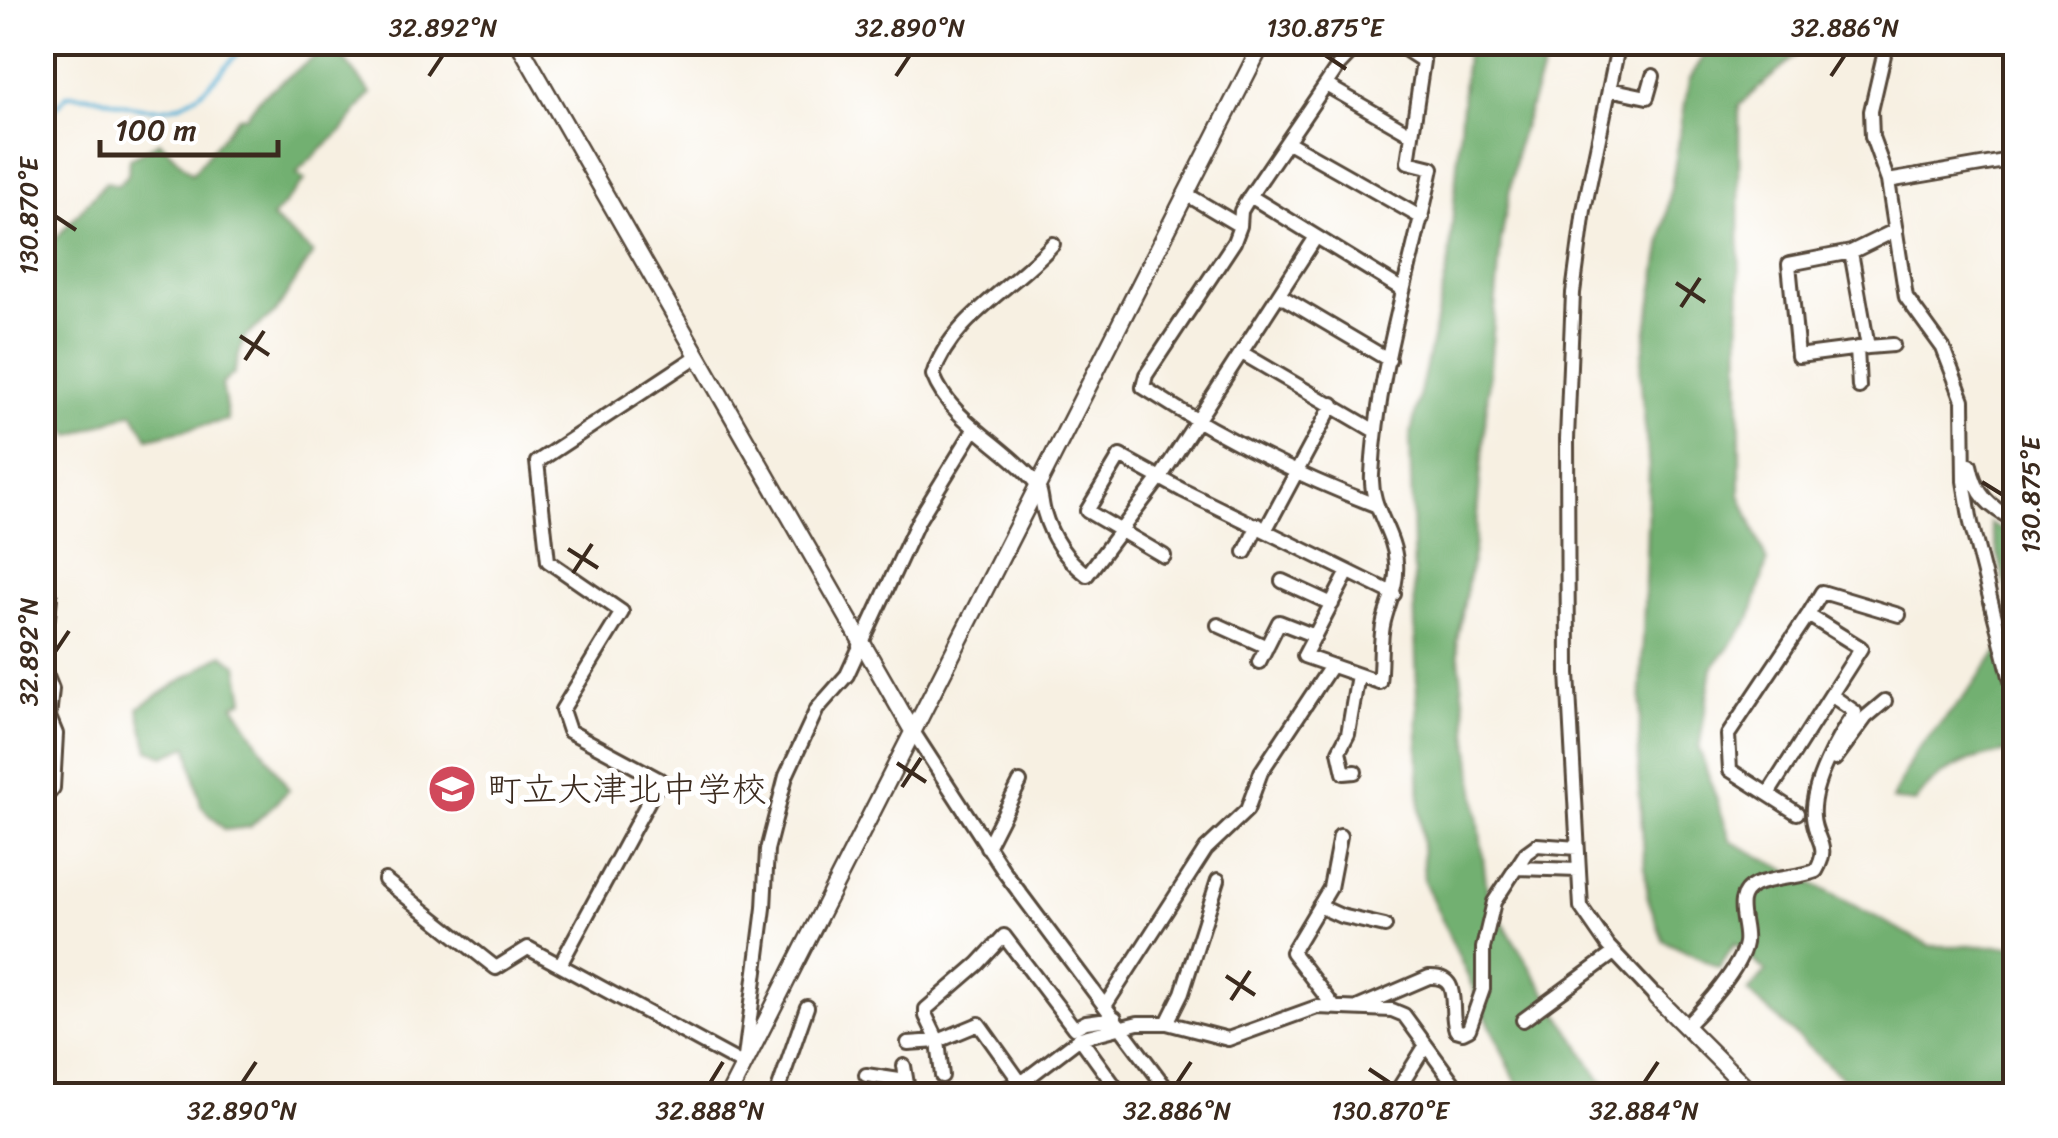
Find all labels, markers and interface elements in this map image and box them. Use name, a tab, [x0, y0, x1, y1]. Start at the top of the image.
text: 32.892°N	[389, 5, 498, 50]
text: 32.890°N	[855, 5, 966, 50]
text: 130.875°E	[1266, 5, 1386, 50]
text: 32.886°N	[1791, 5, 1900, 50]
scale bar	[100, 95, 278, 157]
text: 100 m	[115, 103, 197, 157]
text: 130.870°E	[6, 155, 51, 275]
text: 130.875°E	[2008, 434, 2053, 554]
text: 32.892°N	[6, 597, 51, 706]
place label: 町立大津北中学校	[487, 758, 767, 820]
school or university icon: 町立大津北中学校	[426, 763, 478, 815]
text: 32.890°N	[187, 1088, 298, 1133]
text: 32.888°N	[656, 1088, 765, 1133]
text: 32.886°N	[1123, 1088, 1232, 1133]
text: 130.870°E	[1331, 1088, 1451, 1133]
text: 32.884°N	[1589, 1088, 1699, 1133]

